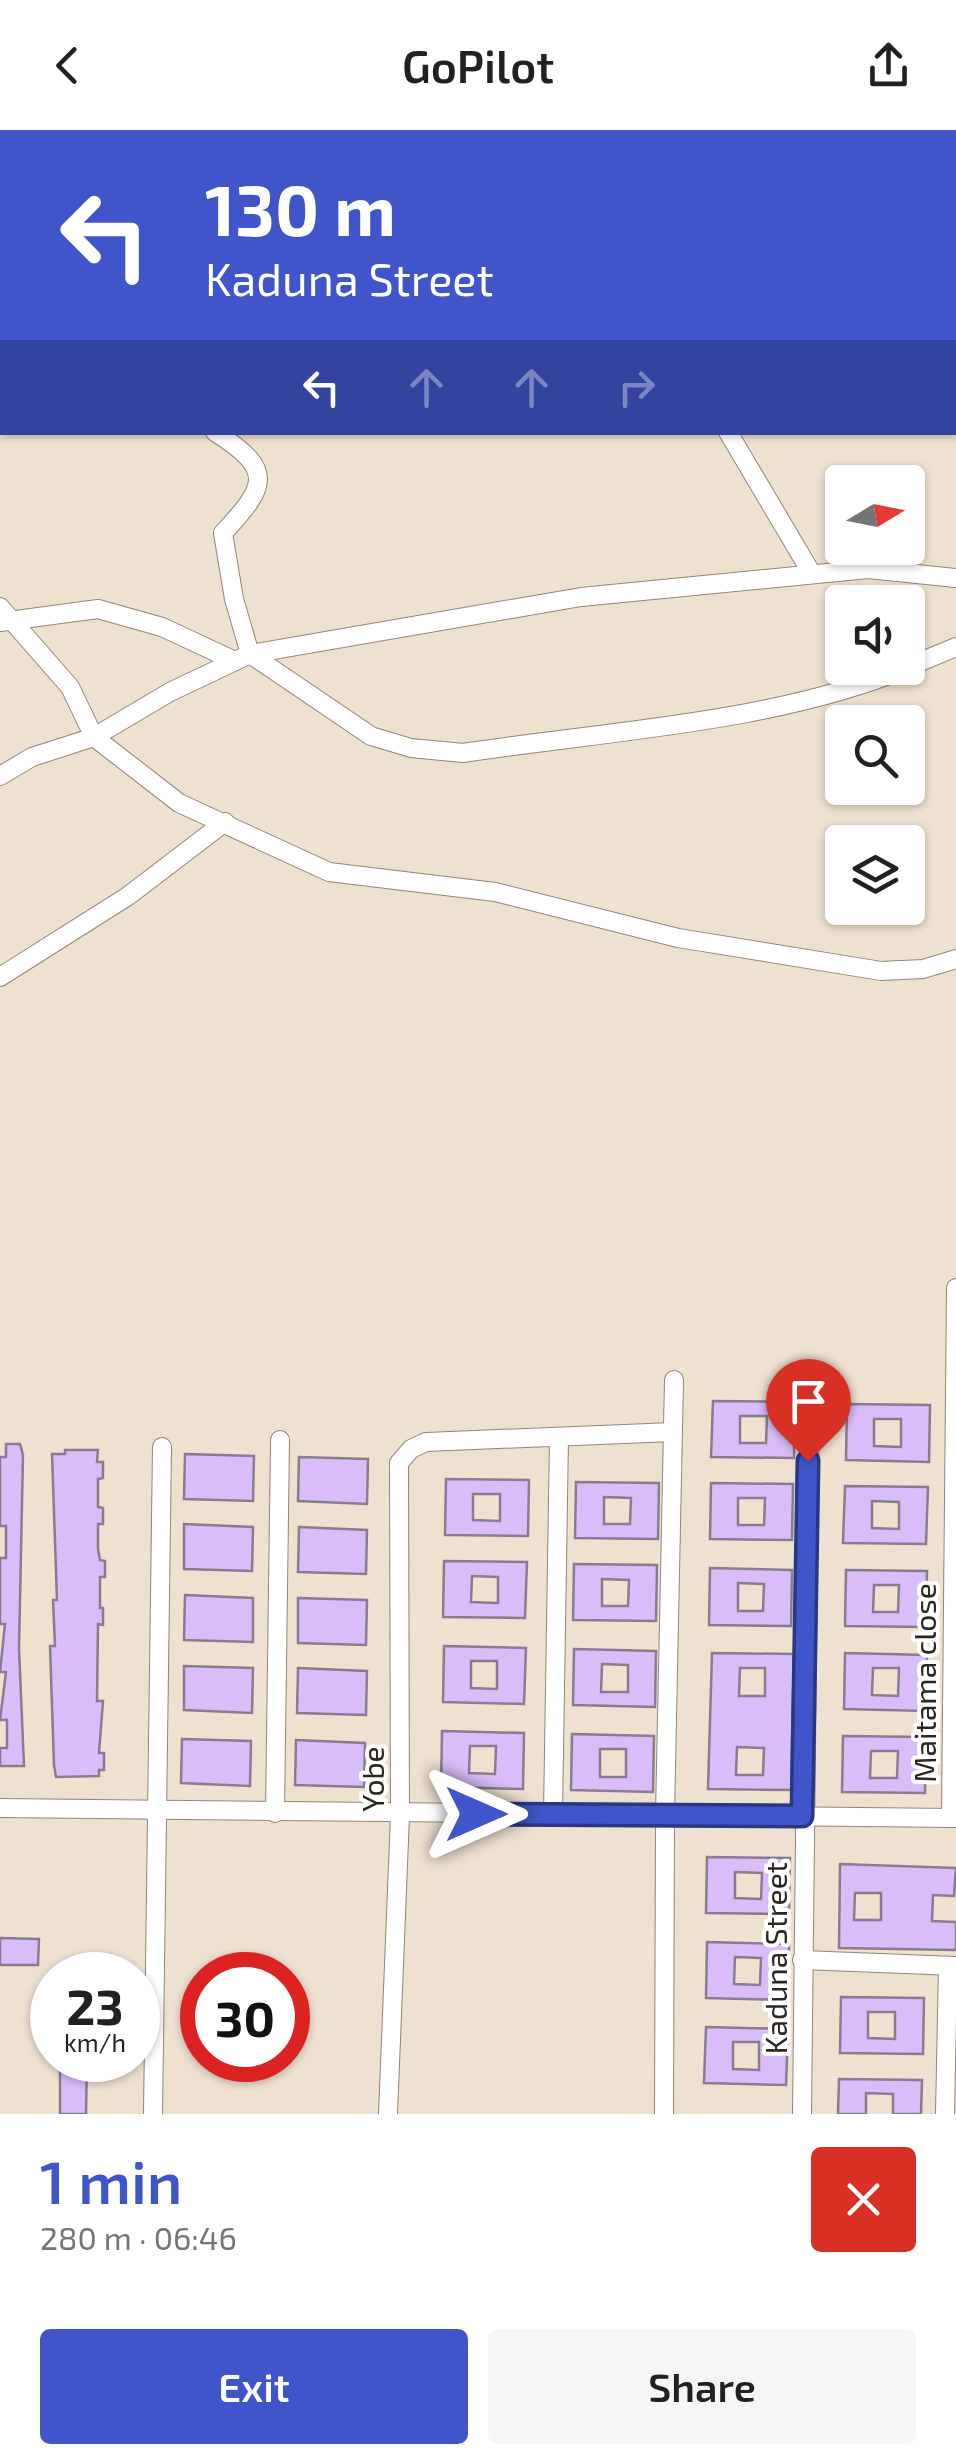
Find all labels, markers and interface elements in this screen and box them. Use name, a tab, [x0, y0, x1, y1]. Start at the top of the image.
icon: back	[40, 38, 95, 93]
text: GoPilot	[402, 38, 554, 92]
icon: share	[861, 38, 916, 93]
text: 130 m	[205, 166, 396, 250]
icon: left	[40, 170, 170, 300]
text: Kaduna Street	[205, 251, 494, 305]
icon: left	[294, 360, 349, 415]
icon: ahead	[399, 360, 454, 415]
icon: ahead	[504, 360, 559, 415]
icon: right	[609, 360, 664, 415]
north arrow	[825, 465, 925, 565]
map controls	[825, 465, 925, 925]
button: sound	[825, 585, 925, 685]
button: search	[825, 705, 925, 805]
button: layers	[825, 825, 925, 925]
pin	[766, 1359, 851, 1462]
icon: arrive	[781, 1374, 836, 1429]
street label: Maitama close	[906, 1583, 942, 1783]
street label: Yobe	[354, 1746, 390, 1812]
position arrow	[424, 1762, 528, 1866]
street label: Kaduna Street	[757, 1862, 793, 2054]
speed limit sign: 30	[180, 1952, 310, 2082]
text: 23	[66, 1975, 124, 2035]
text: km/h	[64, 2027, 126, 2057]
text: 1 min	[40, 2144, 182, 2216]
button: close	[811, 2147, 916, 2252]
text: 280 m · 06:46	[40, 2218, 237, 2256]
button: Exit	[40, 2329, 468, 2444]
button: Share	[488, 2329, 916, 2444]

